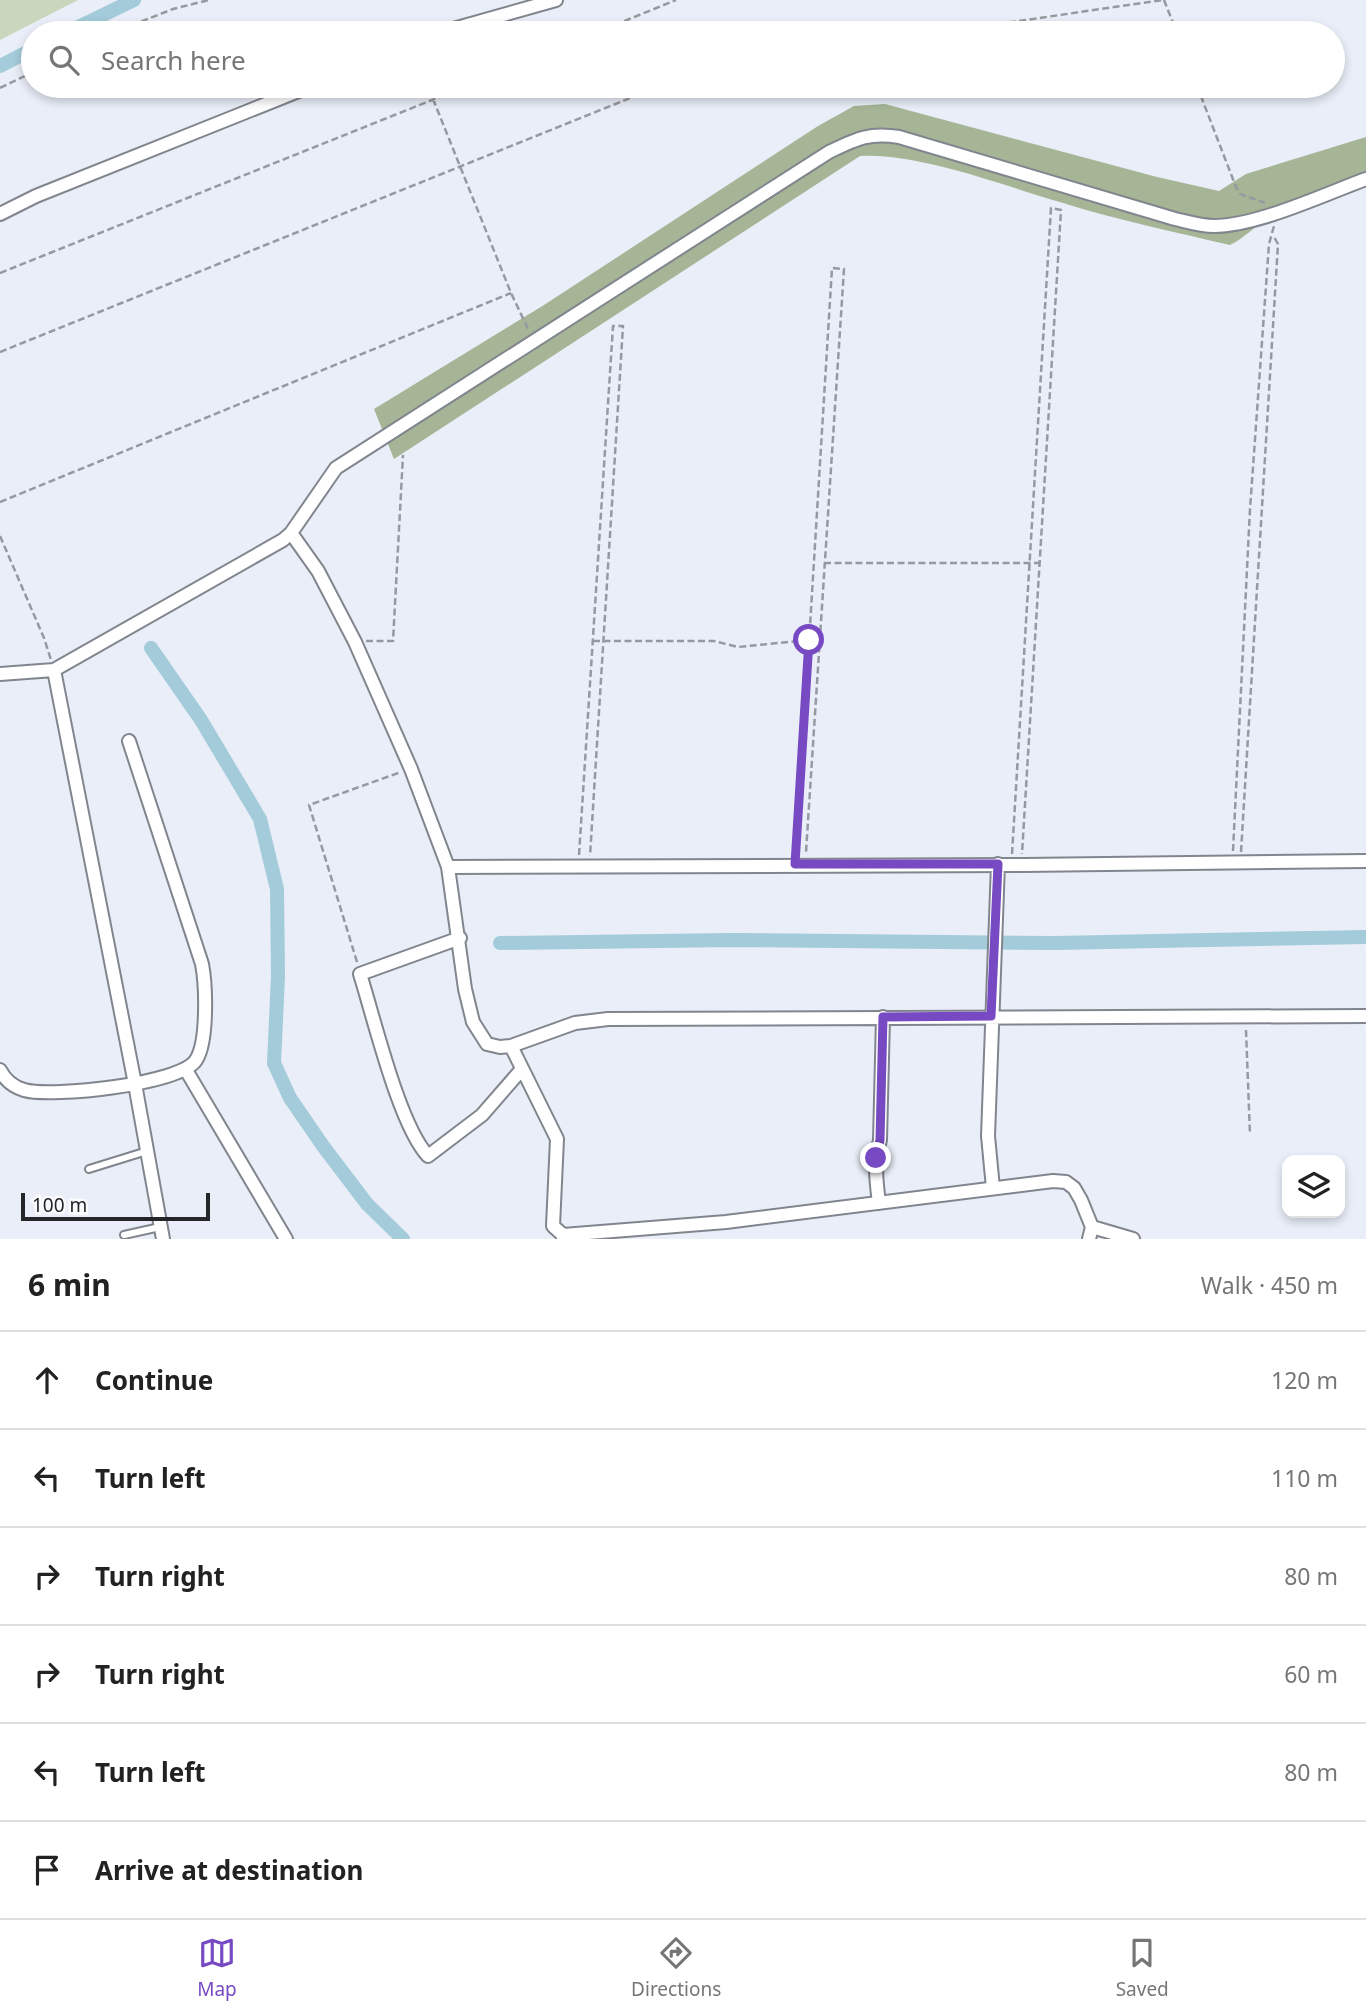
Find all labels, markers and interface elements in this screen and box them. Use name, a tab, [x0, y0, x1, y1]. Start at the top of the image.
search box	[21, 21, 1345, 98]
icon: search	[45, 41, 83, 79]
text: Search here	[101, 42, 246, 78]
route start	[793, 624, 824, 655]
route end	[860, 1142, 891, 1173]
map controls	[1282, 1155, 1345, 1218]
button: layers	[1282, 1155, 1345, 1218]
scale bar	[21, 1190, 210, 1222]
text: 100 m	[32, 1192, 87, 1218]
text: 6 min	[28, 1264, 111, 1305]
text: Walk · 450 m	[1201, 1269, 1338, 1301]
icon: ahead	[28, 1361, 66, 1399]
text: Continue	[95, 1362, 213, 1398]
text: 120 m	[1271, 1364, 1338, 1396]
icon: left	[28, 1459, 66, 1497]
text: Turn left	[95, 1460, 206, 1496]
text: 110 m	[1271, 1462, 1338, 1494]
icon: right	[28, 1557, 66, 1595]
text: Turn right	[95, 1558, 225, 1594]
text: 80 m	[1284, 1560, 1338, 1592]
icon: right	[28, 1655, 66, 1693]
text: Turn right	[95, 1656, 225, 1692]
text: 60 m	[1284, 1658, 1338, 1690]
icon: left	[28, 1753, 66, 1791]
text: Turn left	[95, 1754, 206, 1790]
text: 80 m	[1284, 1756, 1338, 1788]
icon: arrive	[28, 1851, 66, 1889]
text: Arrive at destination	[95, 1852, 364, 1888]
tab: Map	[197, 1934, 237, 2002]
tab: Directions	[631, 1934, 721, 2002]
tab: Saved	[1116, 1934, 1169, 2002]

